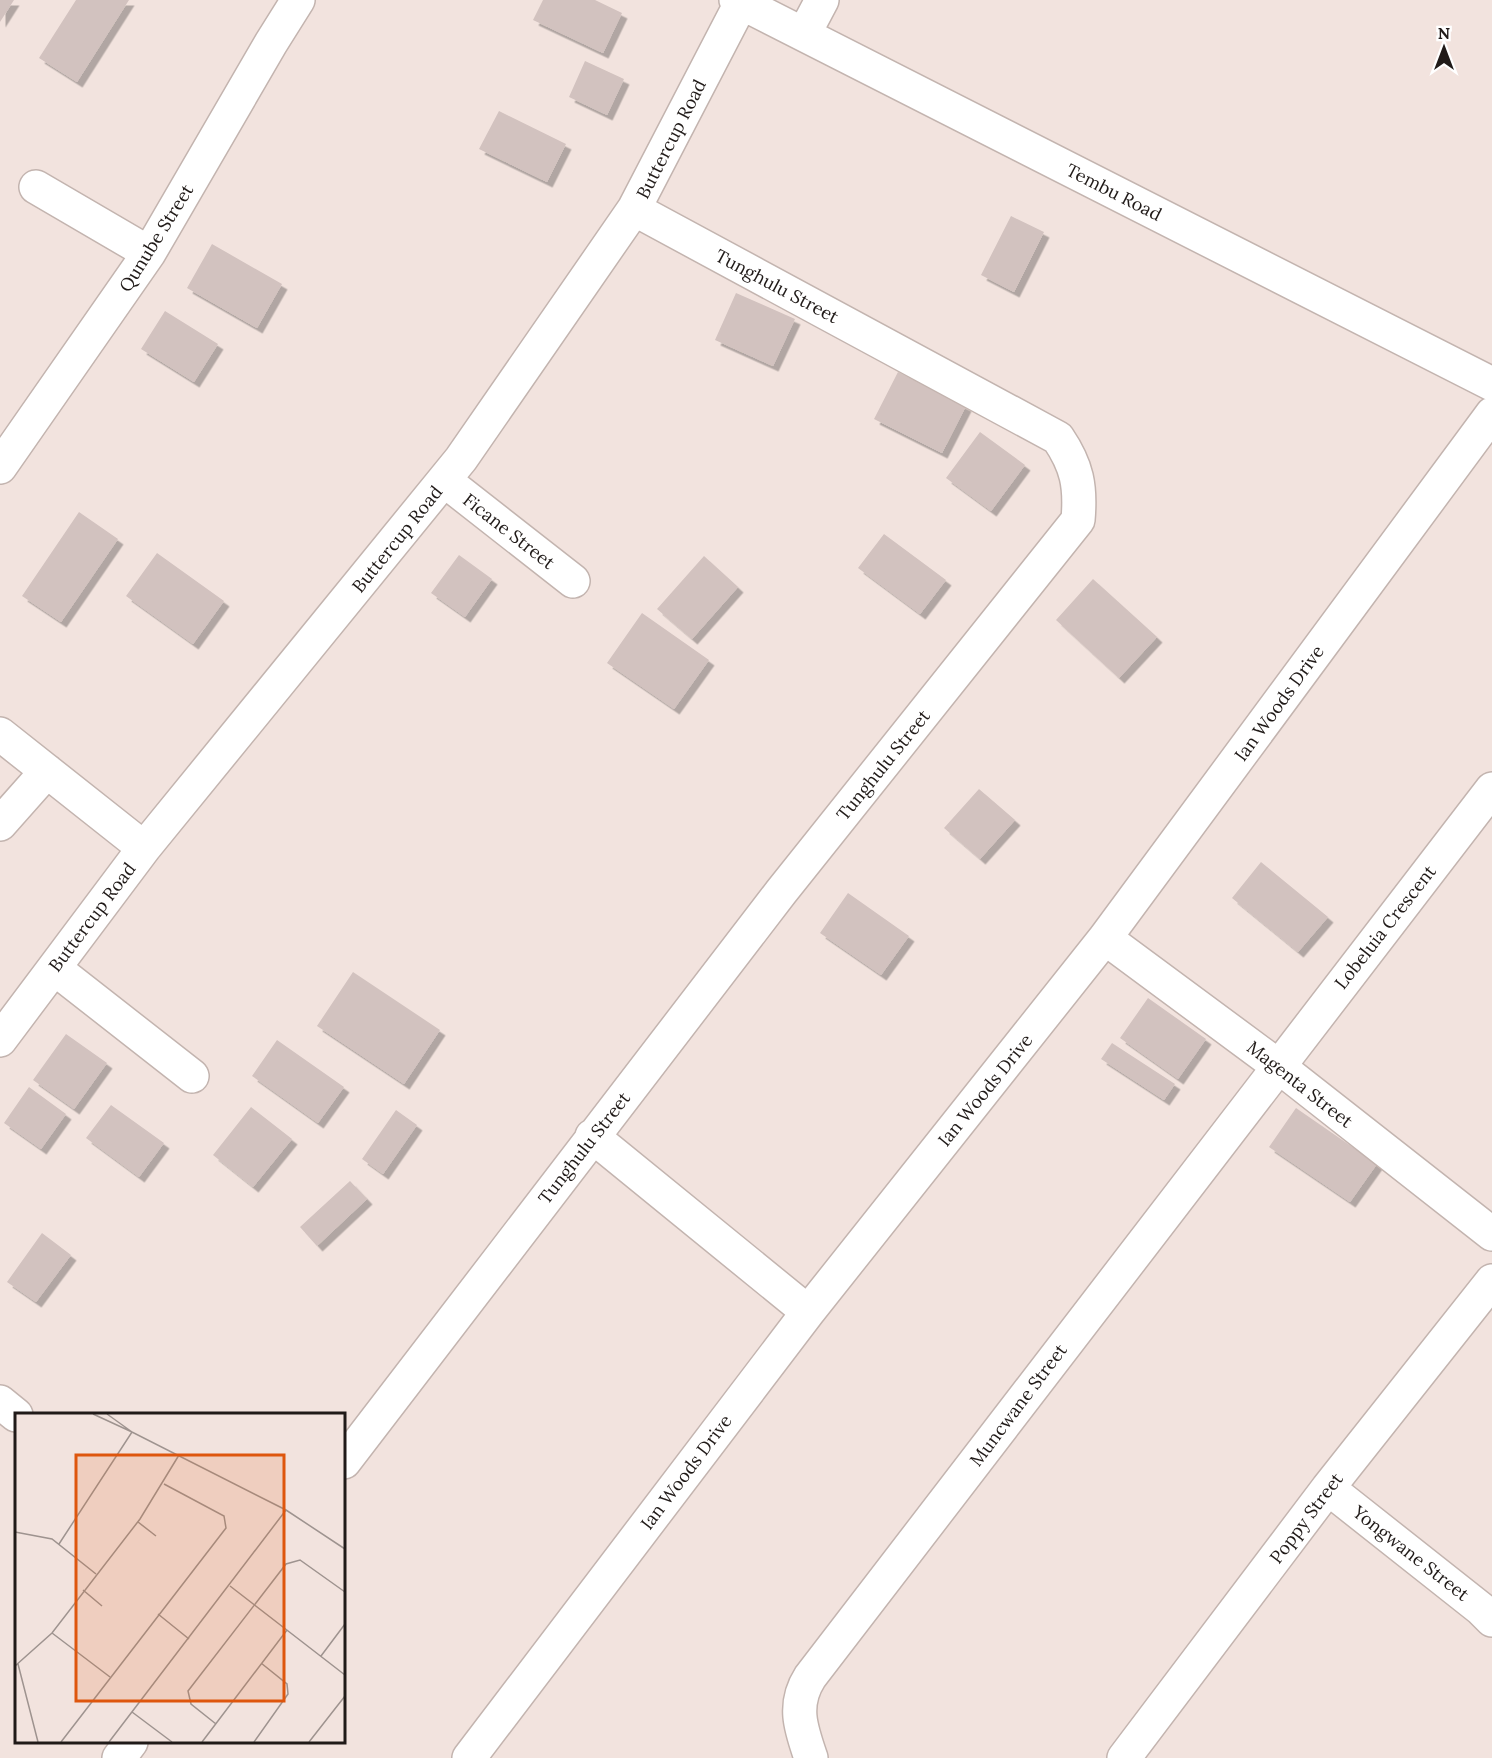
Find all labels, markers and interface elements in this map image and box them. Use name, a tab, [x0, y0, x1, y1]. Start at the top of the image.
north arrow	[1414, 18, 1474, 78]
text: N	[1438, 23, 1450, 43]
street label: Buttercup Road	[631, 75, 711, 203]
street label: Tembu Road	[1062, 158, 1166, 226]
street label: Qunube Street	[114, 180, 198, 296]
street label: Tunghulu Street	[711, 244, 843, 328]
street label: Buttercup Road	[347, 481, 447, 597]
street label: Ficane Street	[459, 488, 559, 574]
street label: Ian Woods Drive	[1229, 640, 1329, 766]
street label: Tunghulu Street	[831, 705, 935, 825]
street label: Buttercup Road	[43, 858, 141, 976]
street label: Lobeluia Crescent	[1329, 860, 1441, 994]
street label: Ian Woods Drive	[933, 1029, 1037, 1151]
street label: Magenta Street	[1242, 1035, 1358, 1133]
street label: Tunghulu Street	[533, 1087, 635, 1209]
street label: Muncwane Street	[964, 1339, 1072, 1471]
street label: Ian Woods Drive	[635, 1410, 737, 1534]
inset map	[15, 1413, 345, 1743]
street label: Poppy Street	[1264, 1468, 1348, 1568]
street label: Yongwane Street	[1347, 1500, 1474, 1606]

